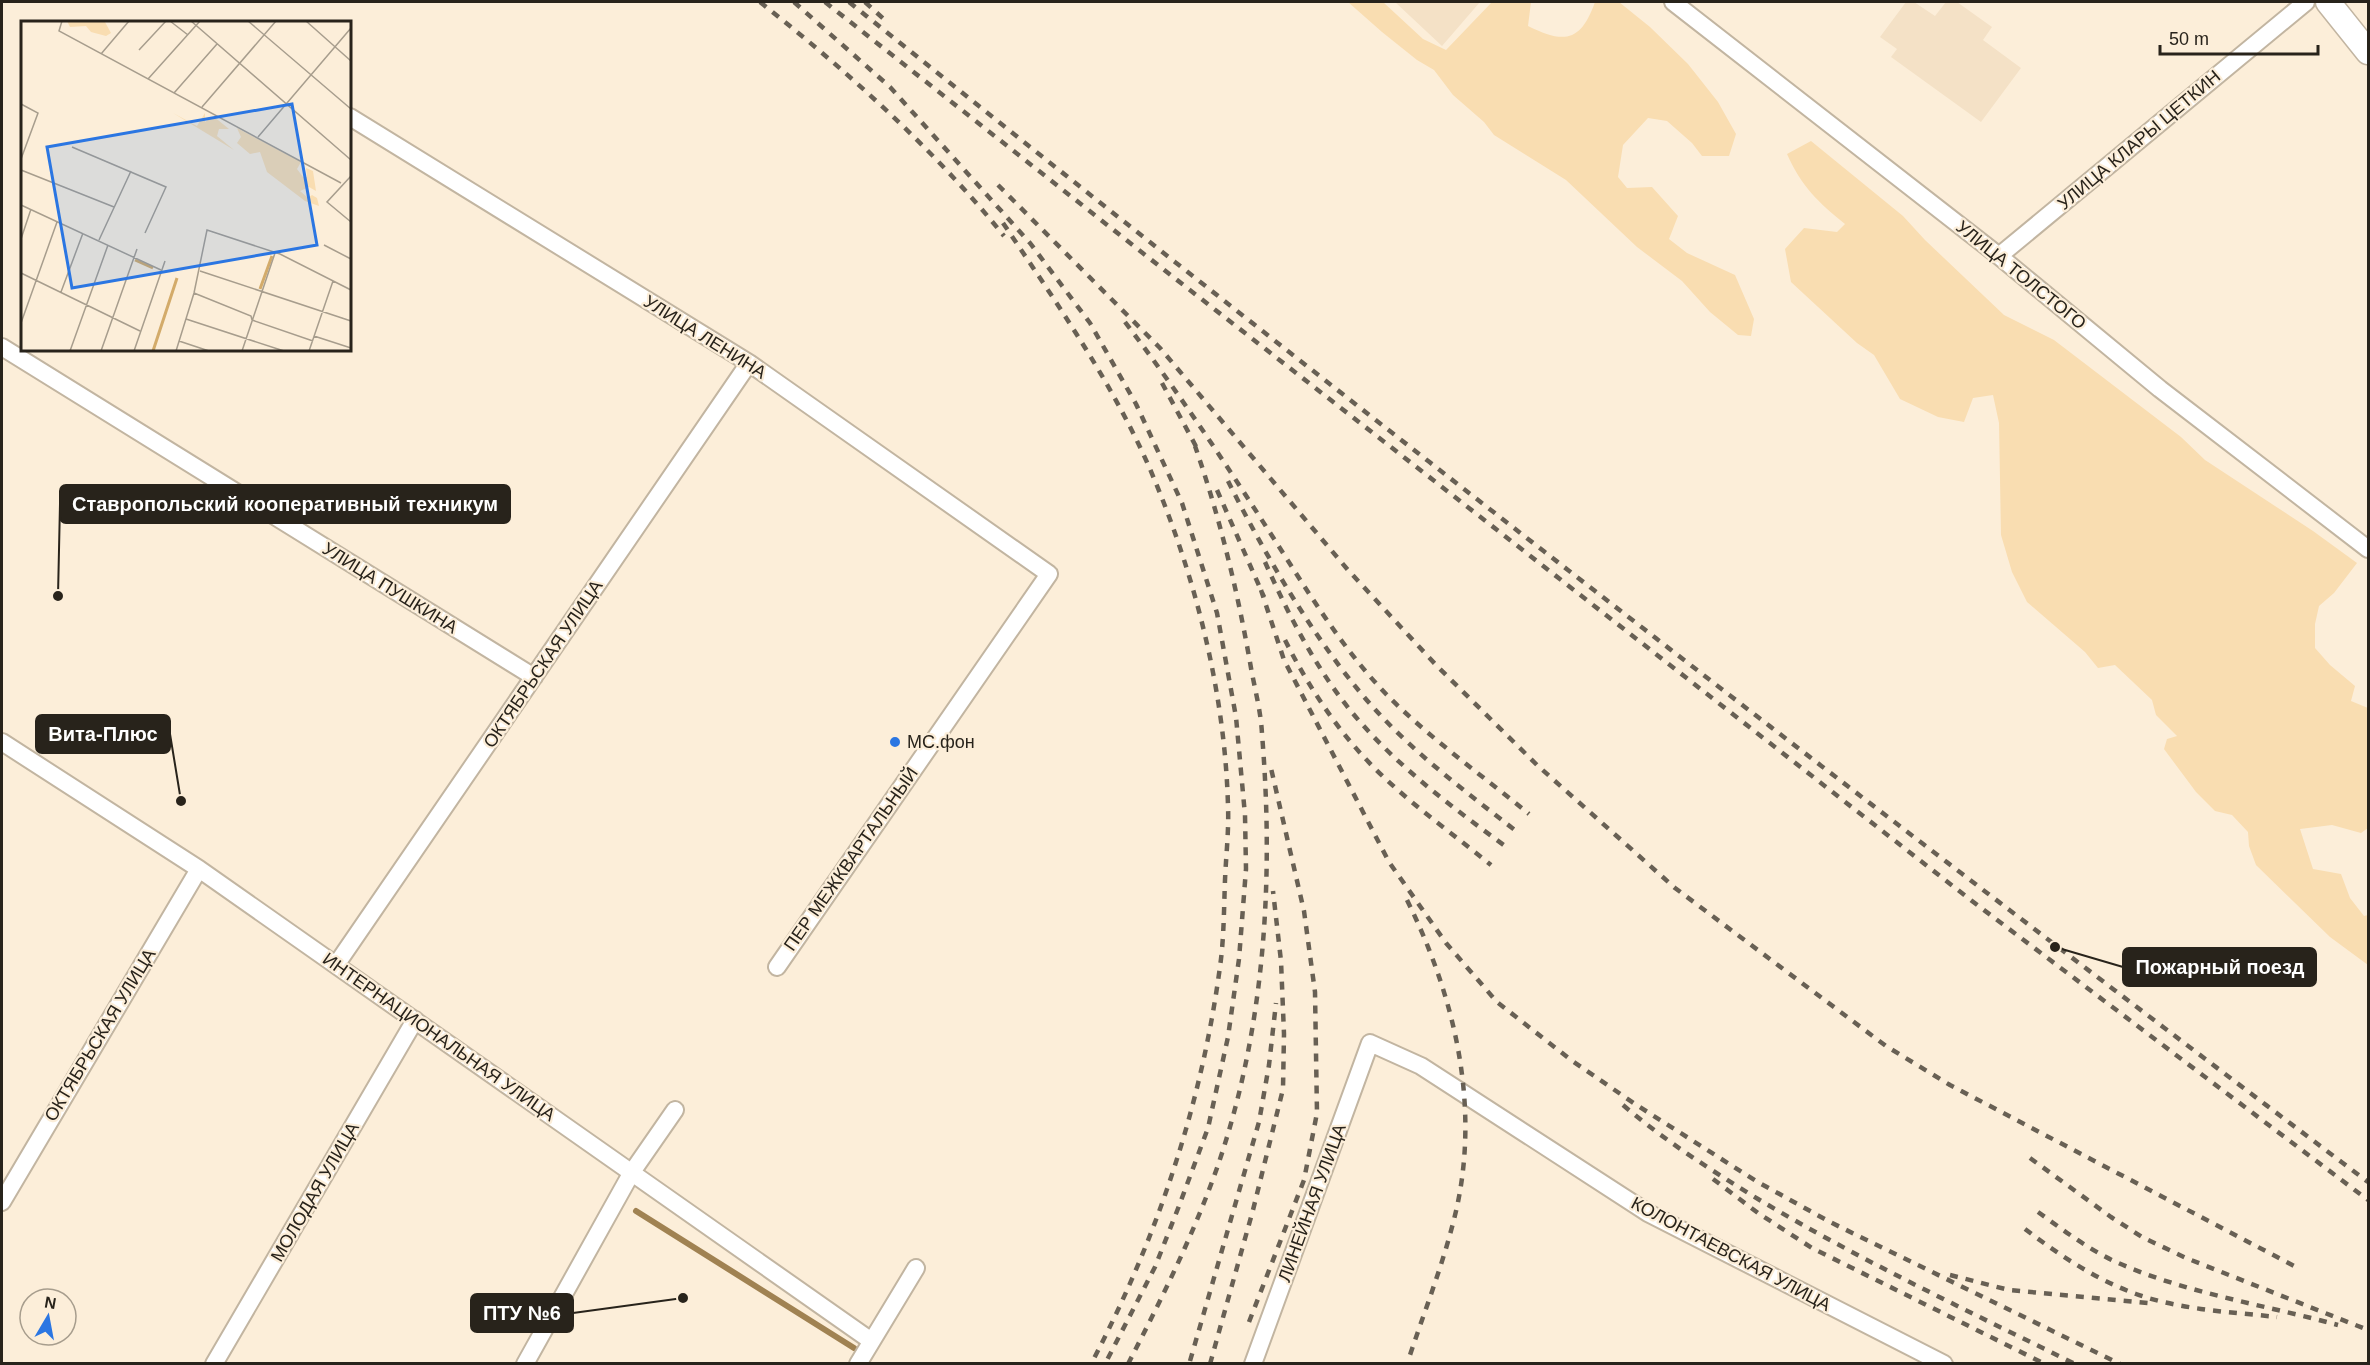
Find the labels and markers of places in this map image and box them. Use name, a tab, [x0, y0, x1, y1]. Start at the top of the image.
callout: Ставропольский кооперативный техникум	[60, 485, 510, 523]
callout: Вита-Плюс	[36, 715, 170, 753]
place label: МС.фон	[907, 732, 975, 752]
marker: МС.фон	[888, 735, 902, 749]
callout: Пожарный поезд	[2123, 948, 2316, 986]
callout: ПТУ №6	[471, 1294, 573, 1332]

